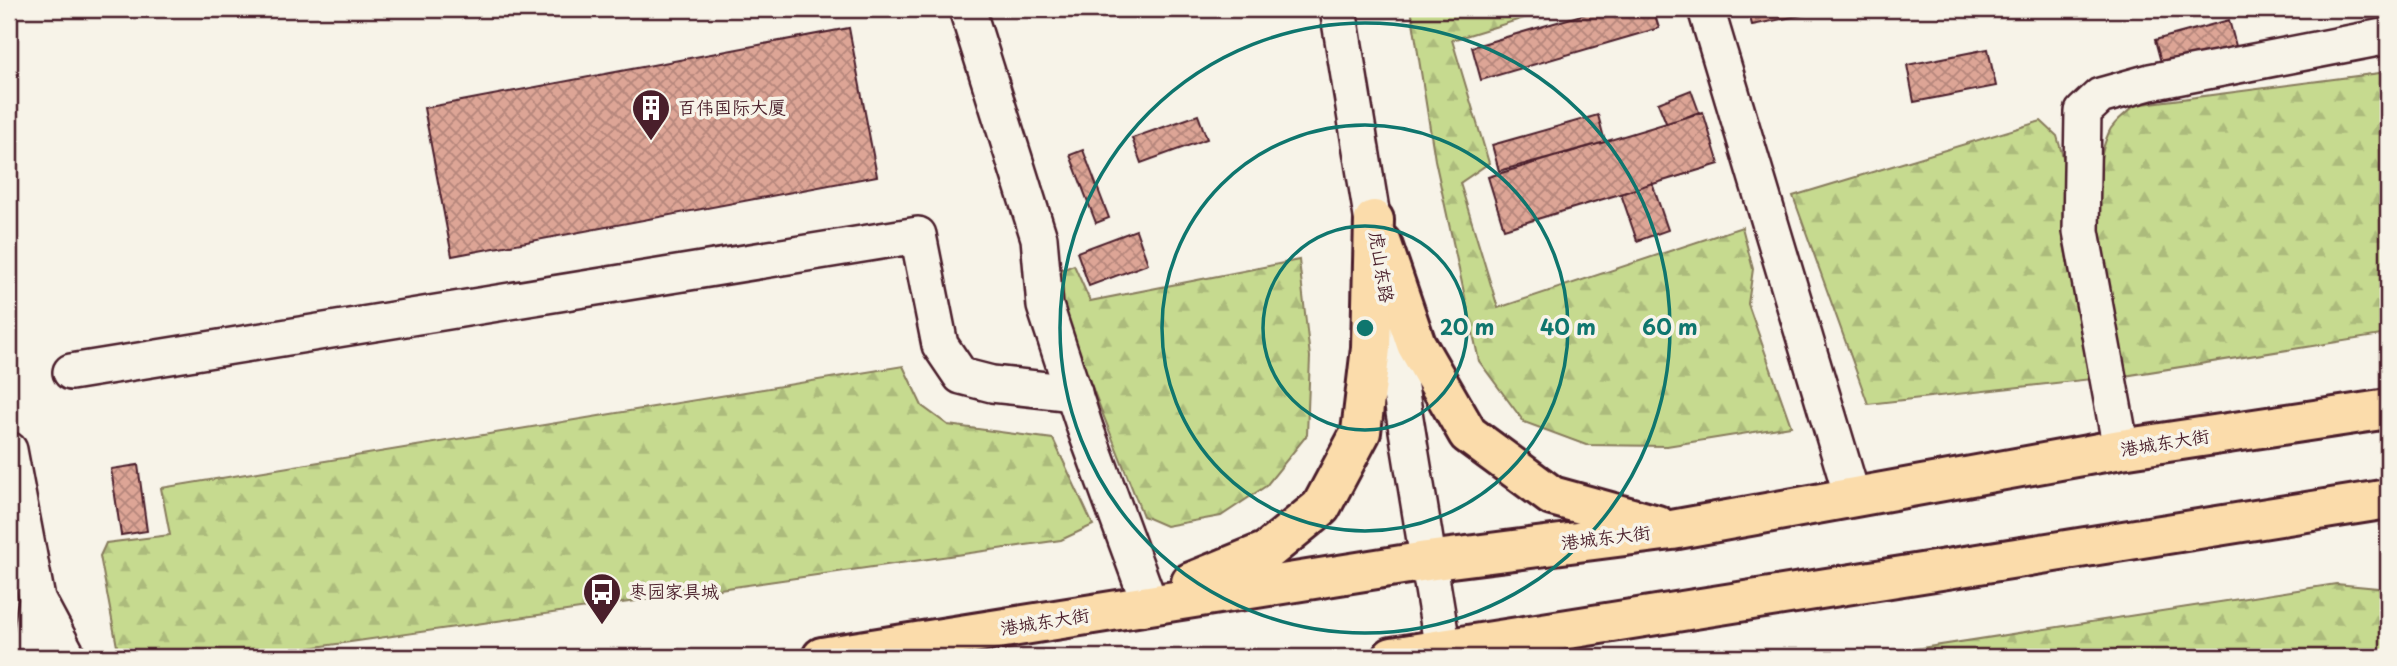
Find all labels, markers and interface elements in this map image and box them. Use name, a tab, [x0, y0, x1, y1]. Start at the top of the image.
building icon: 百伟国际大厦	[630, 87, 672, 142]
place label: 百伟国际大厦	[678, 93, 786, 120]
street label: 虎山东路	[1364, 229, 1401, 304]
text: 20 m	[1440, 310, 1494, 342]
text: 40 m	[1540, 310, 1596, 342]
text: 60 m	[1642, 310, 1698, 342]
centre of rings	[1353, 316, 1377, 340]
street label: 港城东大街	[2118, 421, 2211, 462]
street label: 港城东大街	[1560, 518, 1652, 555]
bus stop icon: 枣园家具城	[581, 571, 623, 626]
place label: 枣园家具城	[629, 577, 719, 604]
street label: 港城东大街	[998, 600, 1091, 641]

